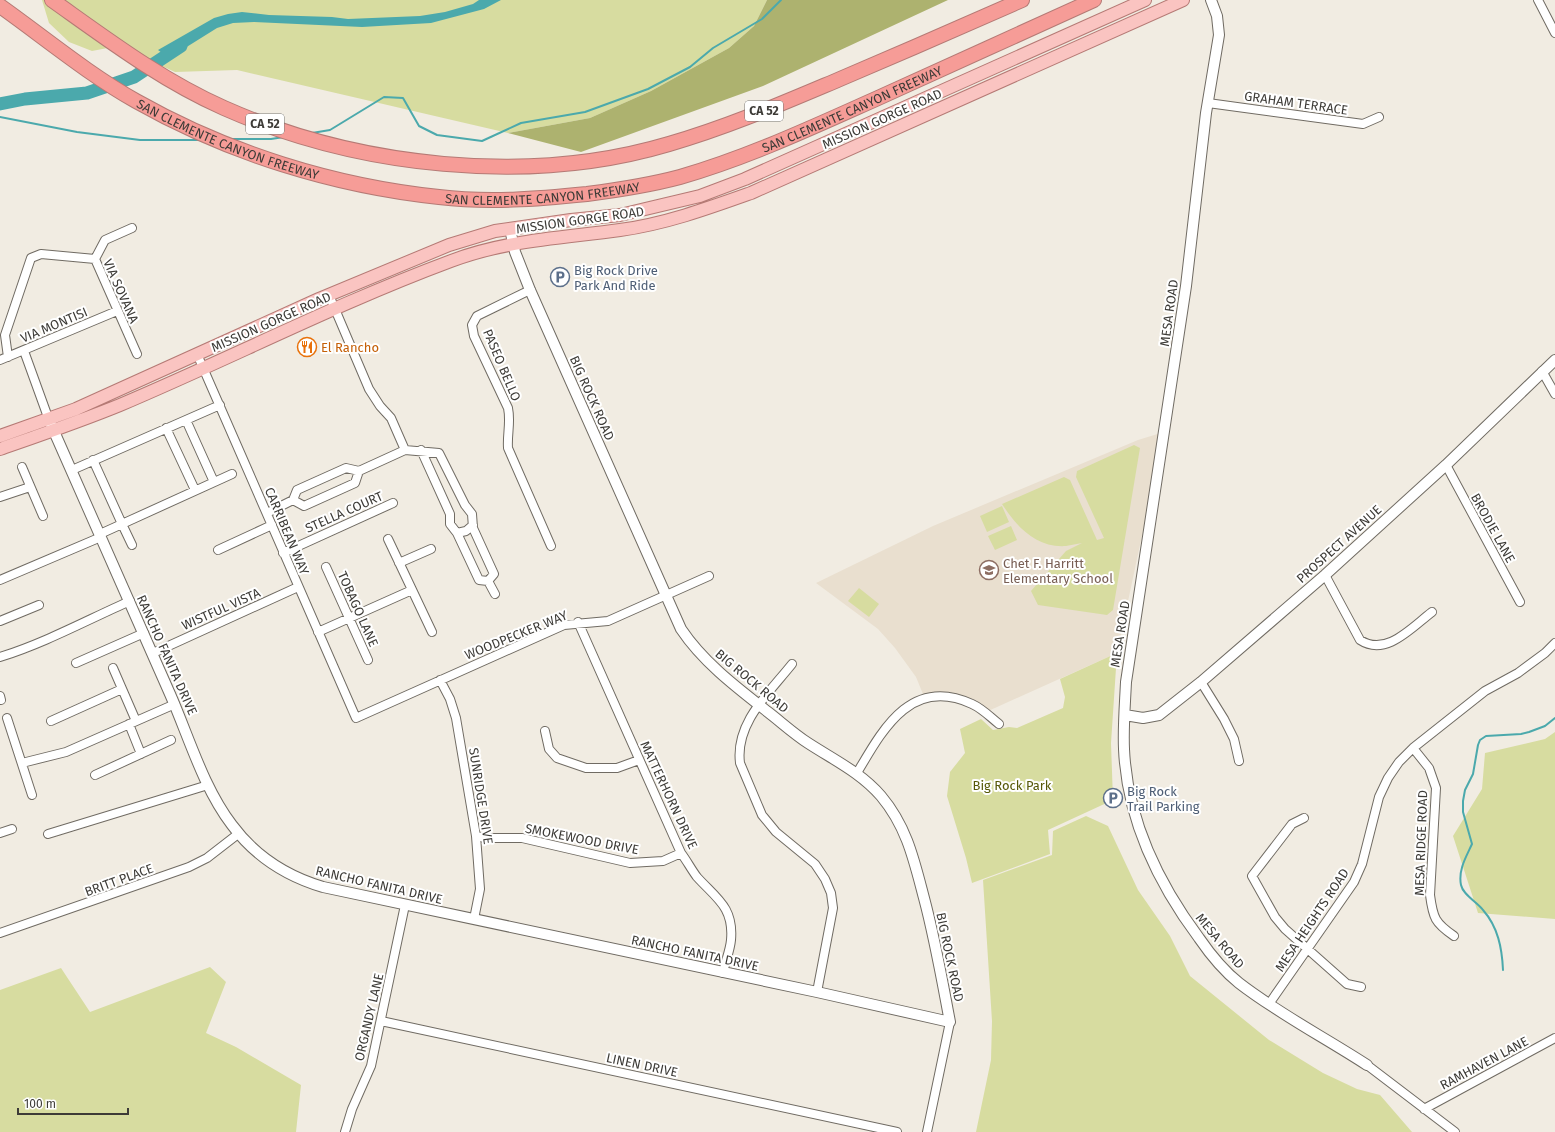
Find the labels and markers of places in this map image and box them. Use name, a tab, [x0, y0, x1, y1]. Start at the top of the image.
place label: Big Rock Drive Park And Ride	[574, 263, 658, 293]
parking icon: Big Rock Drive Park And Ride	[549, 266, 571, 288]
restaurant icon: El Rancho	[296, 336, 318, 358]
place label: El Rancho	[321, 340, 379, 355]
place label: Chet F. Harritt Elementary School	[1003, 556, 1113, 586]
school or university icon: Chet F. Harritt Elementary School	[978, 559, 1000, 581]
place label: Big Rock Trail Parking	[1127, 784, 1200, 814]
parking icon: Big Rock Trail Parking	[1102, 787, 1124, 809]

